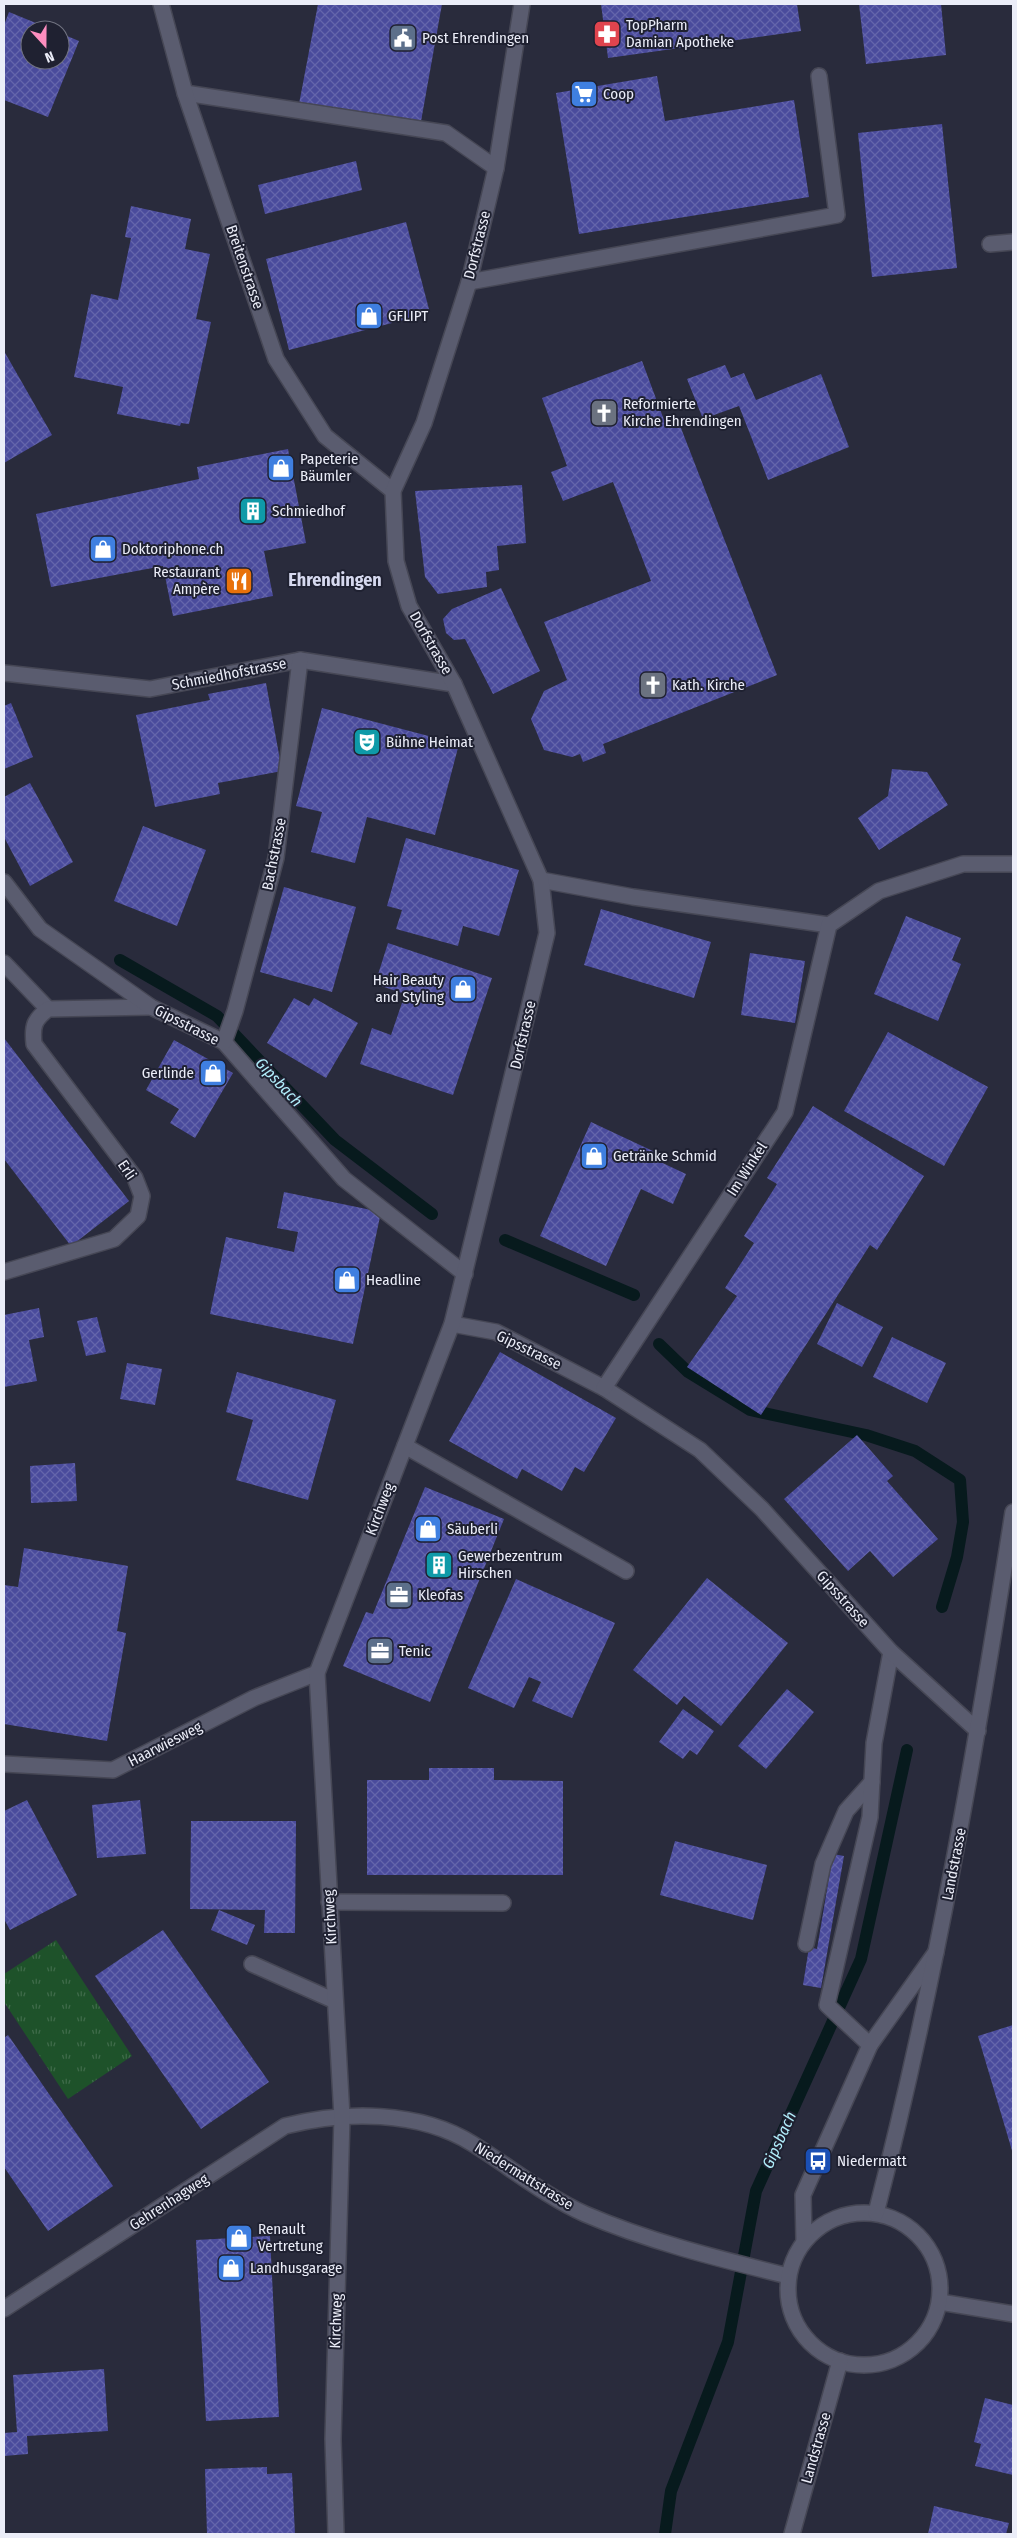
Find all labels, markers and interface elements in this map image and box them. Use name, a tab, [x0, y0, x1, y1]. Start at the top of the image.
place label: TopPharm Damian Apotheke	[626, 16, 734, 51]
pharmacy icon: TopPharm Damian Apotheke	[592, 19, 622, 49]
north arrow	[20, 20, 70, 70]
public building icon: Post Ehrendingen	[388, 23, 418, 53]
place label: Post Ehrendingen	[422, 29, 529, 47]
text: N	[43, 47, 56, 66]
supermarket icon: Coop	[569, 79, 599, 109]
place label: Coop	[603, 85, 634, 103]
street label: Dorfstrasse	[460, 209, 494, 281]
street label: Breitenstrasse	[222, 223, 268, 311]
shop icon: GFLIPT	[354, 301, 384, 331]
place label: GFLIPT	[388, 307, 428, 325]
place label: Reformierte Kirche Ehrendingen	[623, 395, 742, 430]
church icon: Reformierte Kirche Ehrendingen	[589, 398, 619, 428]
place label: Papeterie Bäumler	[300, 450, 358, 485]
shop icon: Papeterie Bäumler	[266, 453, 296, 483]
building icon: Schmiedhof	[238, 496, 268, 526]
place label: Schmiedhof	[272, 502, 346, 520]
shop icon: Doktoriphone.ch	[88, 534, 118, 564]
place label: Doktoriphone.ch	[122, 540, 223, 558]
place label: Restaurant Ampère	[153, 563, 220, 598]
restaurant icon: Restaurant Ampère	[224, 566, 254, 596]
district label: Ehrendingen	[288, 569, 382, 591]
street label: Dorfstrasse	[406, 608, 456, 678]
street label: Schmiedhofstrasse	[170, 654, 288, 694]
church icon: Kath. Kirche	[638, 670, 668, 700]
place label: Kath. Kirche	[672, 676, 745, 694]
theatre icon: Bühne Heimat	[352, 727, 382, 757]
place label: Bühne Heimat	[386, 733, 473, 751]
street label: Bachstrasse	[258, 816, 290, 892]
place label: Hair Beauty and Styling	[373, 971, 444, 1006]
shop icon: Hair Beauty and Styling	[448, 974, 478, 1004]
street label: Dorfstrasse	[506, 999, 540, 1071]
street label: Gipsstrasse	[152, 1001, 222, 1049]
water label: Gipsbach	[251, 1053, 307, 1111]
shop icon: Gerlinde	[198, 1058, 228, 1088]
place label: Gerlinde	[142, 1064, 194, 1082]
street label: Im Winkel	[723, 1139, 771, 1199]
shop icon: Getränke Schmid	[579, 1141, 609, 1171]
place label: Getränke Schmid	[613, 1147, 717, 1165]
street label: Erli	[114, 1157, 140, 1183]
shop icon: Headline	[332, 1265, 362, 1295]
place label: Headline	[366, 1271, 421, 1289]
street label: Gipsstrasse	[494, 1327, 564, 1373]
street label: Kirchweg	[362, 1480, 398, 1538]
shop icon: Säuberli	[413, 1514, 443, 1544]
place label: Säuberli	[447, 1520, 498, 1538]
place label: Gewerbezentrum Hirschen	[458, 1547, 562, 1582]
building icon: Gewerbezentrum Hirschen	[424, 1550, 454, 1580]
street label: Gipsstrasse	[813, 1567, 873, 1631]
office icon: Kleofas	[384, 1580, 414, 1610]
place label: Kleofas	[418, 1586, 463, 1604]
office icon: Tenic	[365, 1636, 395, 1666]
place label: Tenic	[399, 1642, 431, 1660]
street label: Haarwiesweg	[125, 1718, 205, 1770]
street label: Landstrasse	[938, 1826, 970, 1902]
street label: Kirchweg	[320, 1889, 340, 1945]
water label: Gipsbach	[758, 2109, 800, 2171]
street label: Niedermattstrasse	[471, 2138, 577, 2214]
bus stop icon: Niedermatt	[803, 2146, 833, 2176]
place label: Niedermatt	[837, 2152, 907, 2170]
street label: Gehrenhagweg	[126, 2170, 212, 2234]
place label: Renault Vertretung	[258, 2220, 323, 2255]
shop icon: Renault Vertretung	[224, 2223, 254, 2253]
shop icon: Landhusgarage	[216, 2253, 246, 2283]
place label: Landhusgarage	[250, 2259, 342, 2277]
street label: Kirchweg	[326, 2293, 346, 2349]
street label: Landstrasse	[797, 2410, 835, 2486]

